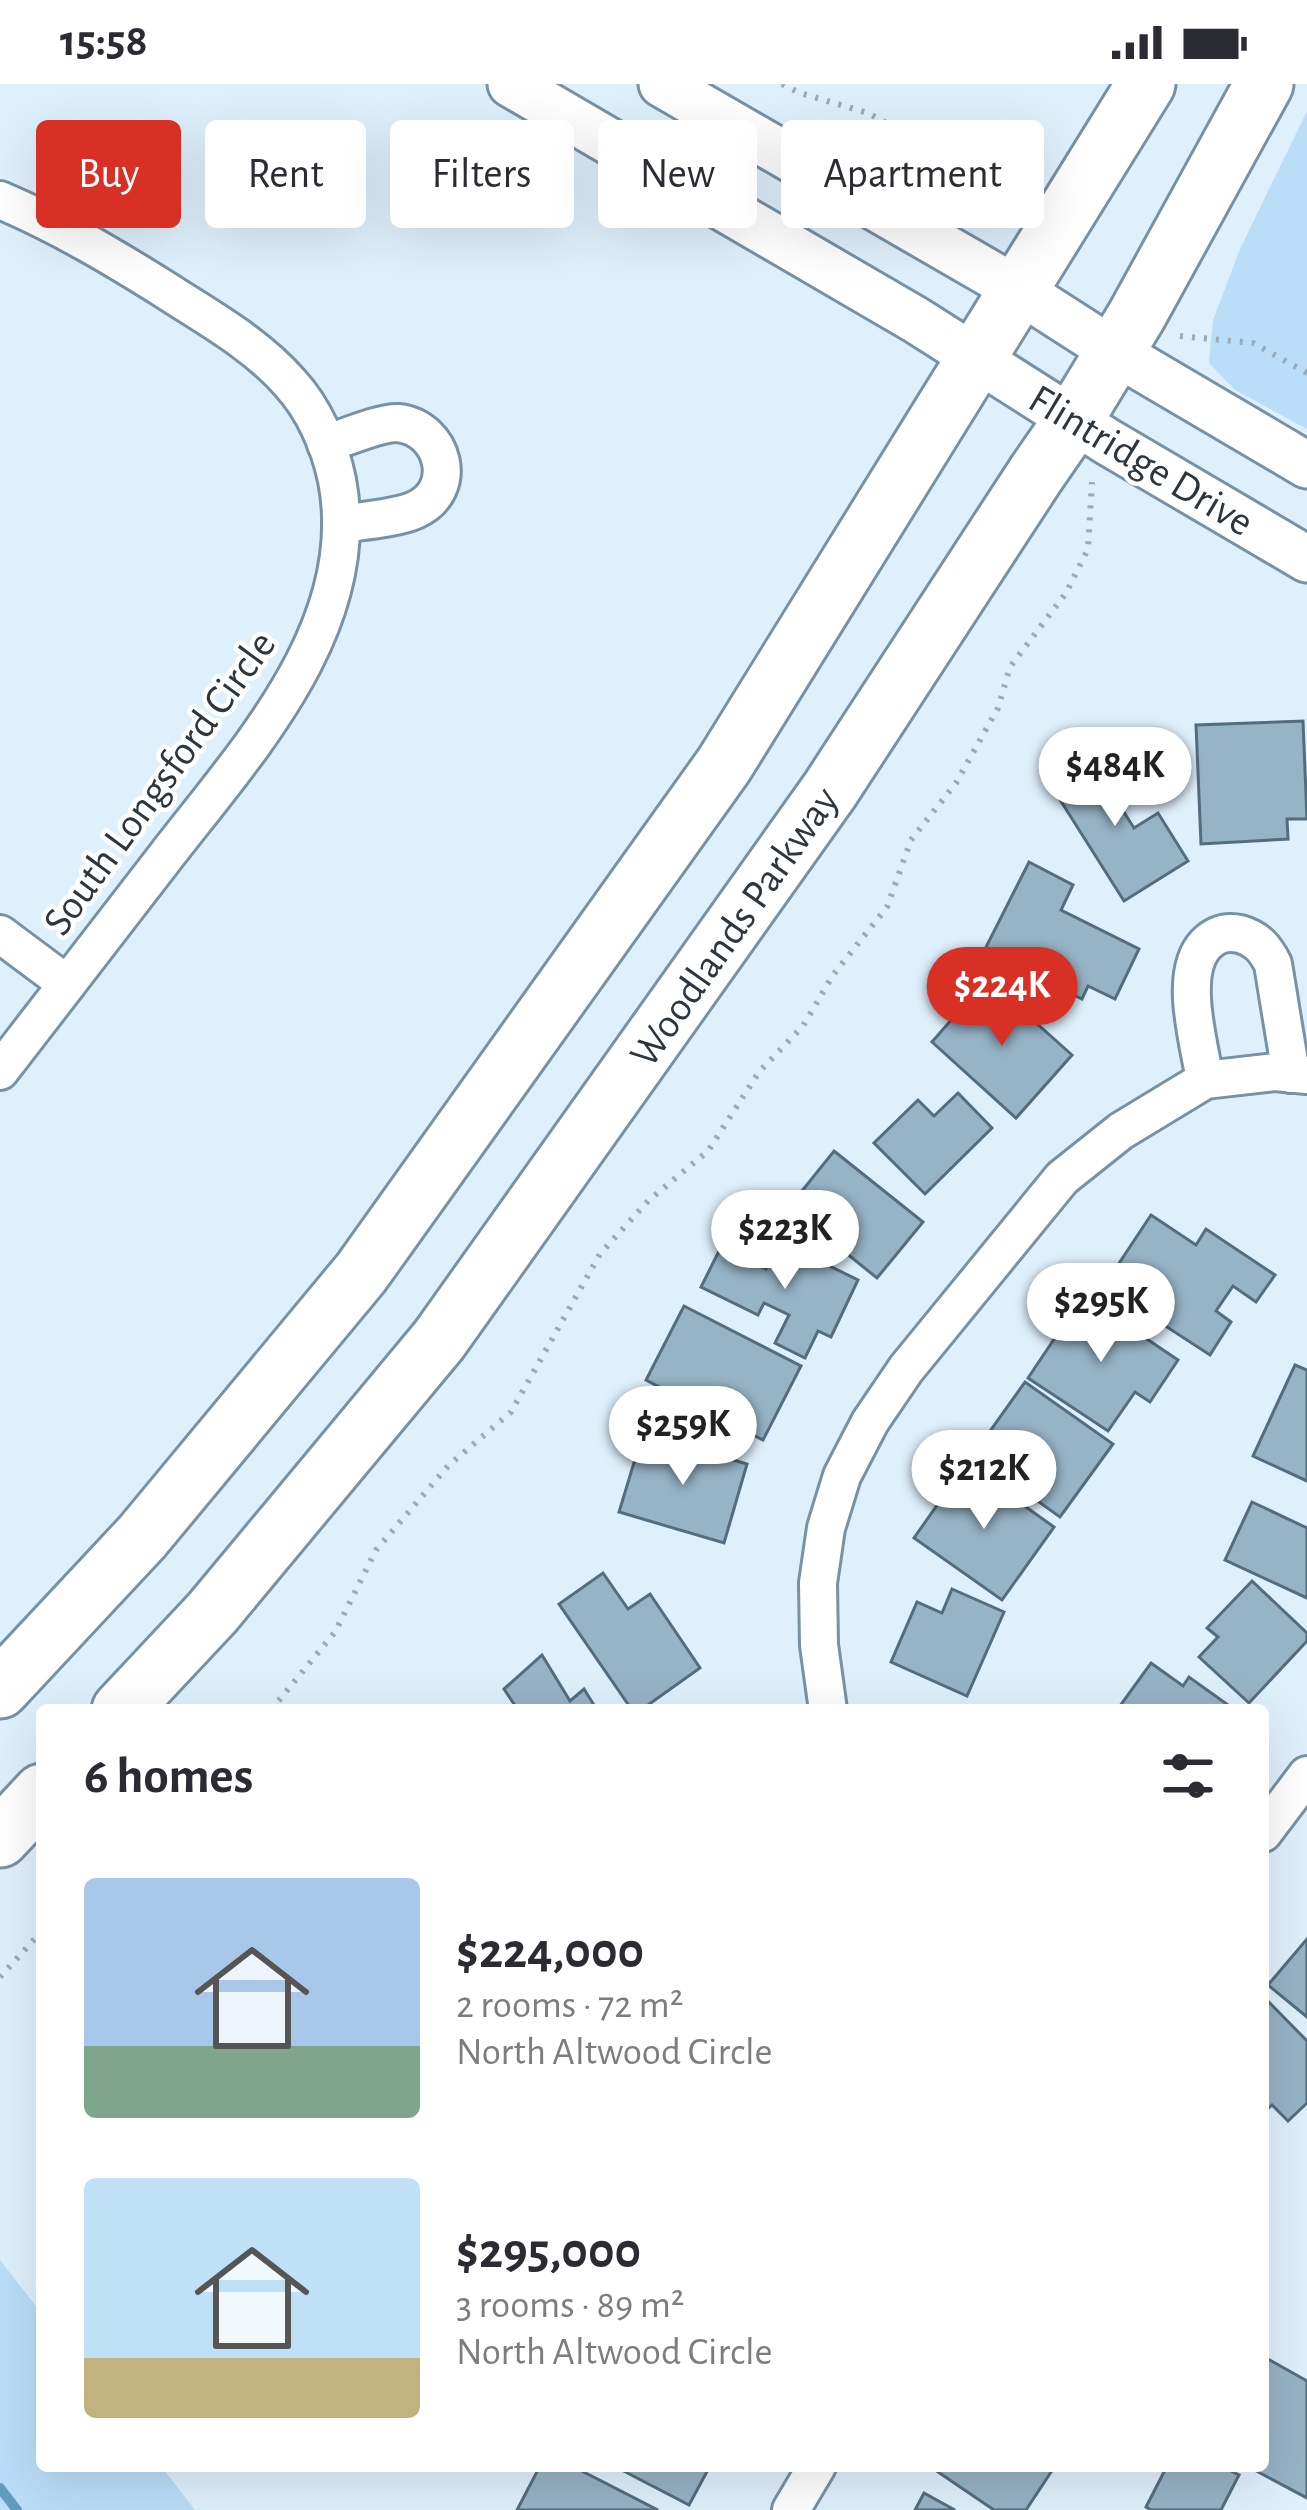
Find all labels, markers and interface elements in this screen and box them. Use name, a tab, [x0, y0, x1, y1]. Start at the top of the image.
text: 15:58	[60, 19, 148, 64]
chip: Buy	[36, 120, 181, 228]
chip: Rent	[205, 120, 366, 228]
chip: Filters	[390, 120, 574, 228]
chip: New	[598, 120, 757, 228]
chip: Apartment	[781, 120, 1044, 228]
street label: Flintridge Drive	[1022, 377, 1260, 544]
street label: South Longsford Circle	[36, 624, 284, 943]
pin: $484K	[1031, 727, 1199, 829]
text: $484K	[1066, 746, 1164, 785]
street label: Woodlands Parkway	[623, 780, 847, 1075]
pin: $224K	[918, 947, 1086, 1049]
text: $224K	[954, 966, 1050, 1005]
pin: $223K	[701, 1190, 869, 1292]
text: $223K	[738, 1209, 832, 1248]
pin: $295K	[1017, 1263, 1185, 1365]
text: $295K	[1054, 1282, 1148, 1321]
pin: $259K	[599, 1386, 767, 1488]
text: $259K	[636, 1405, 730, 1444]
pin: $212K	[900, 1430, 1068, 1532]
text: $212K	[938, 1449, 1030, 1488]
icon: filters	[1155, 1743, 1221, 1809]
text: 6 homes	[84, 1751, 253, 1802]
icon: home	[180, 1926, 324, 2070]
text: $224,000	[456, 1926, 644, 1977]
text: 2 rooms · 72 m²	[456, 1986, 683, 2025]
text: North Altwood Circle	[456, 2033, 773, 2072]
icon: home	[180, 2226, 324, 2370]
text: $295,000	[456, 2226, 641, 2277]
text: 3 rooms · 89 m²	[456, 2286, 684, 2325]
text: North Altwood Circle	[456, 2333, 773, 2372]

